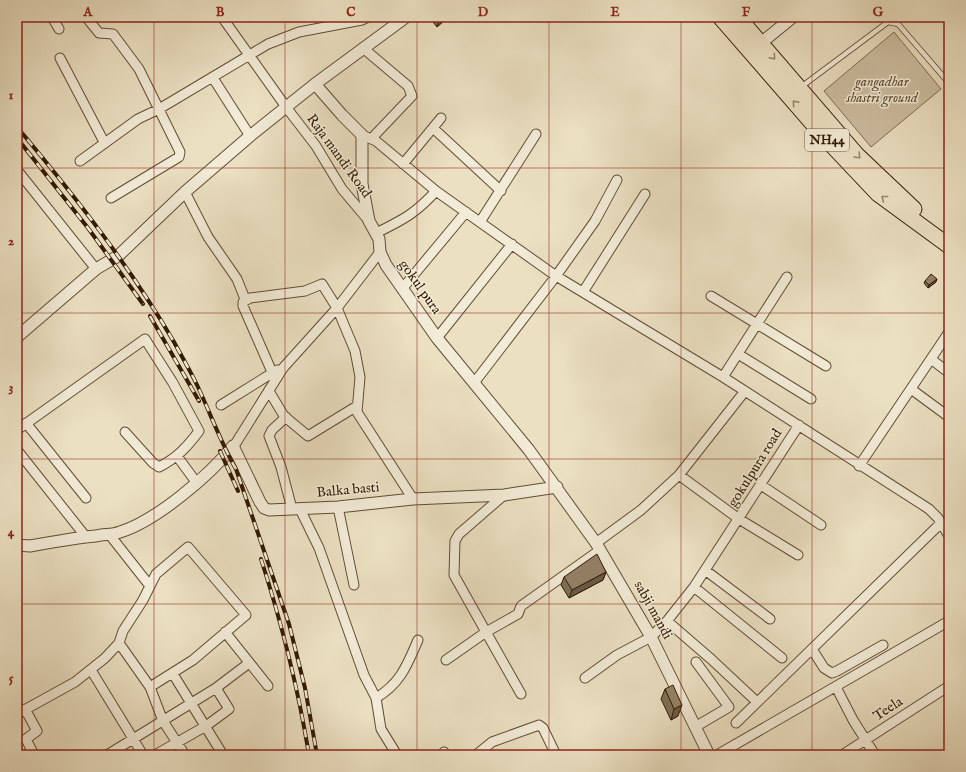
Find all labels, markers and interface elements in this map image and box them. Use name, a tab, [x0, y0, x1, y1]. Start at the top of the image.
text: A	[83, 4, 94, 21]
text: B	[216, 4, 225, 21]
text: C	[346, 4, 356, 21]
text: D	[478, 4, 489, 21]
text: E	[610, 4, 620, 21]
text: F	[742, 4, 751, 21]
text: G	[873, 4, 884, 21]
one-way arrow	[768, 52, 776, 60]
park label: gangadhar shastri ground	[845, 73, 919, 108]
text: 1	[9, 87, 14, 104]
one-way arrow	[793, 101, 800, 108]
street label: Raja mandi Road	[303, 111, 376, 202]
road number: NH44	[805, 129, 849, 151]
one-way arrow	[853, 151, 860, 158]
one-way arrow	[881, 195, 888, 203]
text: 2	[8, 233, 14, 250]
street label: gokul pura	[395, 256, 446, 319]
text: 3	[9, 379, 14, 396]
street label: gokulpura road	[724, 425, 786, 510]
street label: Balka basti	[316, 478, 380, 502]
text: 4	[8, 524, 15, 541]
street label: sabji mandi	[630, 578, 677, 643]
text: 5	[9, 670, 14, 687]
street label: Teela	[870, 692, 907, 725]

